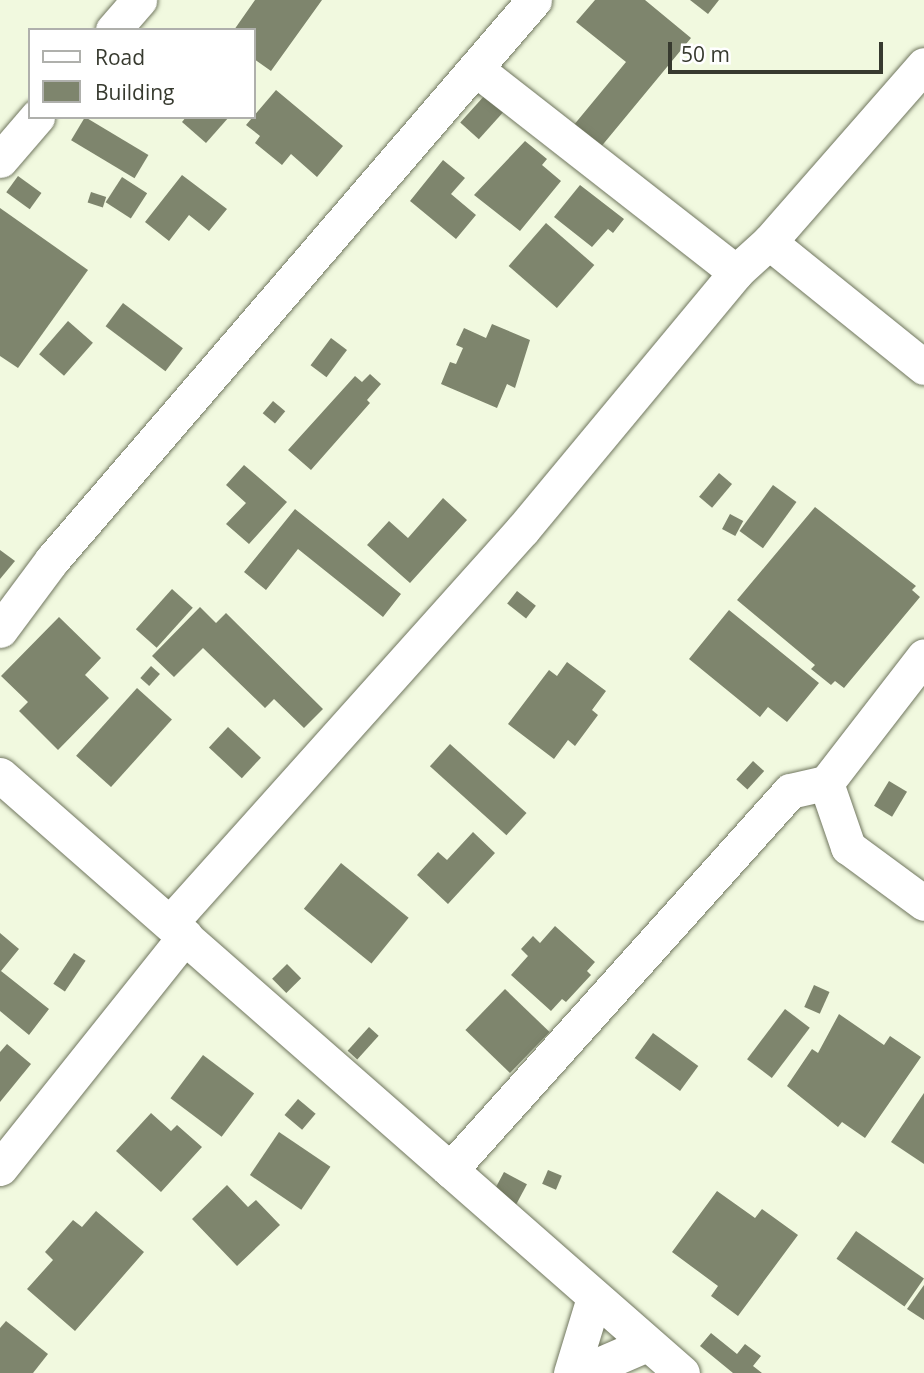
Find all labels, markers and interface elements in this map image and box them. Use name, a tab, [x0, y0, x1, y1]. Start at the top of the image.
legend	[28, 28, 256, 119]
scale bar	[672, 28, 887, 72]
text: 50 m	[681, 40, 730, 68]
text: Road	[95, 43, 145, 71]
text: Building	[95, 78, 174, 106]

